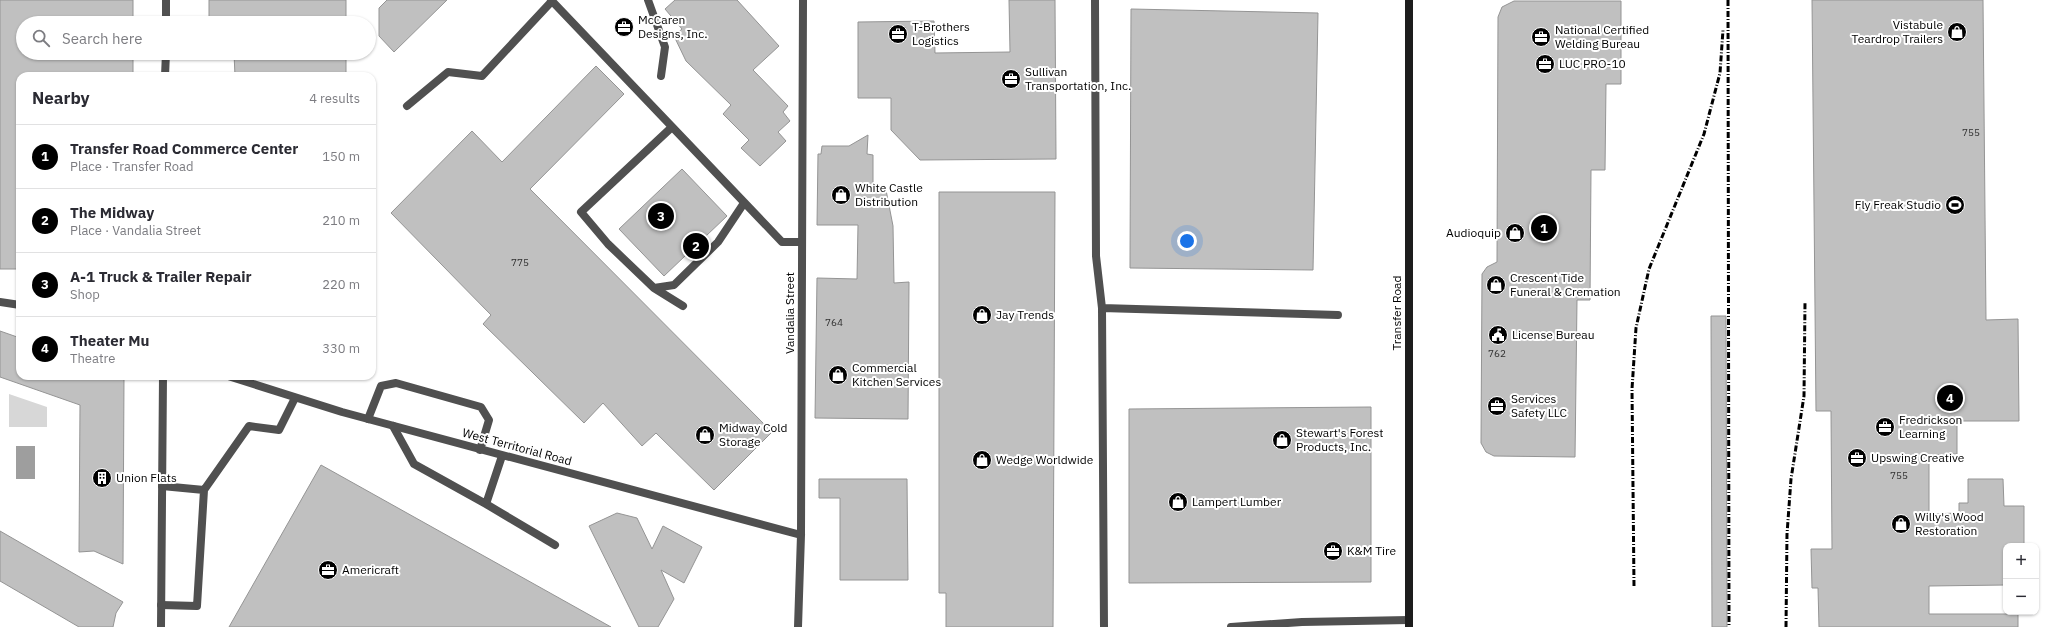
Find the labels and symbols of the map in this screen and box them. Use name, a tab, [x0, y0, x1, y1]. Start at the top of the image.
place label: McCaren Designs, Inc.	[638, 12, 707, 41]
office icon: McCaren Designs, Inc.	[613, 16, 635, 38]
place label: Vistabule Teardrop Trailers	[1852, 17, 1943, 46]
place label: T-Brothers Logistics	[912, 19, 970, 48]
shop icon: Vistabule Teardrop Trailers	[1946, 21, 1968, 43]
place label: National Certified Welding Bureau	[1555, 22, 1649, 51]
office icon: T-Brothers Logistics	[887, 23, 909, 45]
office icon: National Certified Welding Bureau	[1530, 26, 1552, 48]
office icon: LUC PRO-10	[1534, 53, 1556, 75]
place label: LUC PRO-10	[1559, 56, 1626, 71]
place label: Sullivan Transportation, Inc.	[1025, 64, 1131, 93]
office icon: Sullivan Transportation, Inc.	[1000, 68, 1022, 90]
house number: 755	[1962, 126, 1980, 139]
place label: White Castle Distribution	[855, 180, 923, 209]
shop icon: White Castle Distribution	[830, 184, 852, 206]
sports icon: Fly Freak Studio	[1944, 194, 1966, 216]
place label: Fly Freak Studio	[1855, 197, 1941, 212]
pin: 3	[648, 201, 674, 231]
pin: 1	[1531, 213, 1557, 243]
shop icon: Audioquip	[1504, 222, 1526, 244]
place label: Audioquip	[1446, 225, 1501, 240]
pin: 2	[683, 231, 709, 261]
your location	[1177, 231, 1197, 251]
house number: 775	[511, 256, 529, 269]
place label: Crescent Tide Funeral & Cremation	[1510, 270, 1621, 299]
street label: Vandalia Street	[782, 272, 797, 354]
shop icon: Crescent Tide Funeral & Cremation	[1485, 274, 1507, 296]
street label: Transfer Road	[1389, 276, 1404, 350]
shop icon: Jay Trends	[971, 304, 993, 326]
place label: Jay Trends	[996, 307, 1054, 322]
house number: 764	[825, 316, 843, 329]
public building icon: License Bureau	[1487, 324, 1509, 346]
place label: License Bureau	[1512, 327, 1594, 342]
house number: 762	[1488, 347, 1506, 360]
place label: Commercial Kitchen Services	[852, 360, 941, 389]
shop icon: Commercial Kitchen Services	[827, 364, 849, 386]
pin: 4	[1937, 383, 1963, 413]
place label: Services Safety LLC	[1511, 391, 1568, 420]
office icon: Services Safety LLC	[1486, 395, 1508, 417]
place label: Fredrickson Learning	[1899, 412, 1962, 441]
office icon: Fredrickson Learning	[1874, 416, 1896, 438]
place label: Midway Cold Storage	[719, 420, 787, 449]
shop icon: Midway Cold Storage	[694, 424, 716, 446]
street label: West Territorial Road	[461, 425, 574, 468]
place label: Stewart's Forest Products, Inc.	[1296, 425, 1383, 454]
shop icon: Stewart's Forest Products, Inc.	[1271, 429, 1293, 451]
office icon: Upswing Creative	[1846, 447, 1868, 469]
shop icon: Wedge Worldwide	[971, 449, 993, 471]
place label: Upswing Creative	[1871, 450, 1965, 465]
place label: Wedge Worldwide	[996, 452, 1094, 467]
building icon: Union Flats	[91, 467, 113, 489]
house number: 755	[1890, 469, 1908, 482]
place label: Union Flats	[116, 470, 177, 485]
shop icon: Lampert Lumber	[1167, 491, 1189, 513]
place label: Lampert Lumber	[1192, 494, 1282, 509]
place label: Willy's Wood Restoration	[1915, 509, 1984, 538]
shop icon: Willy's Wood Restoration	[1890, 513, 1912, 535]
office icon: K&M Tire	[1322, 540, 1344, 562]
place label: K&M Tire	[1347, 543, 1396, 558]
office icon: Americraft	[317, 559, 339, 581]
place label: Americraft	[342, 562, 399, 577]

